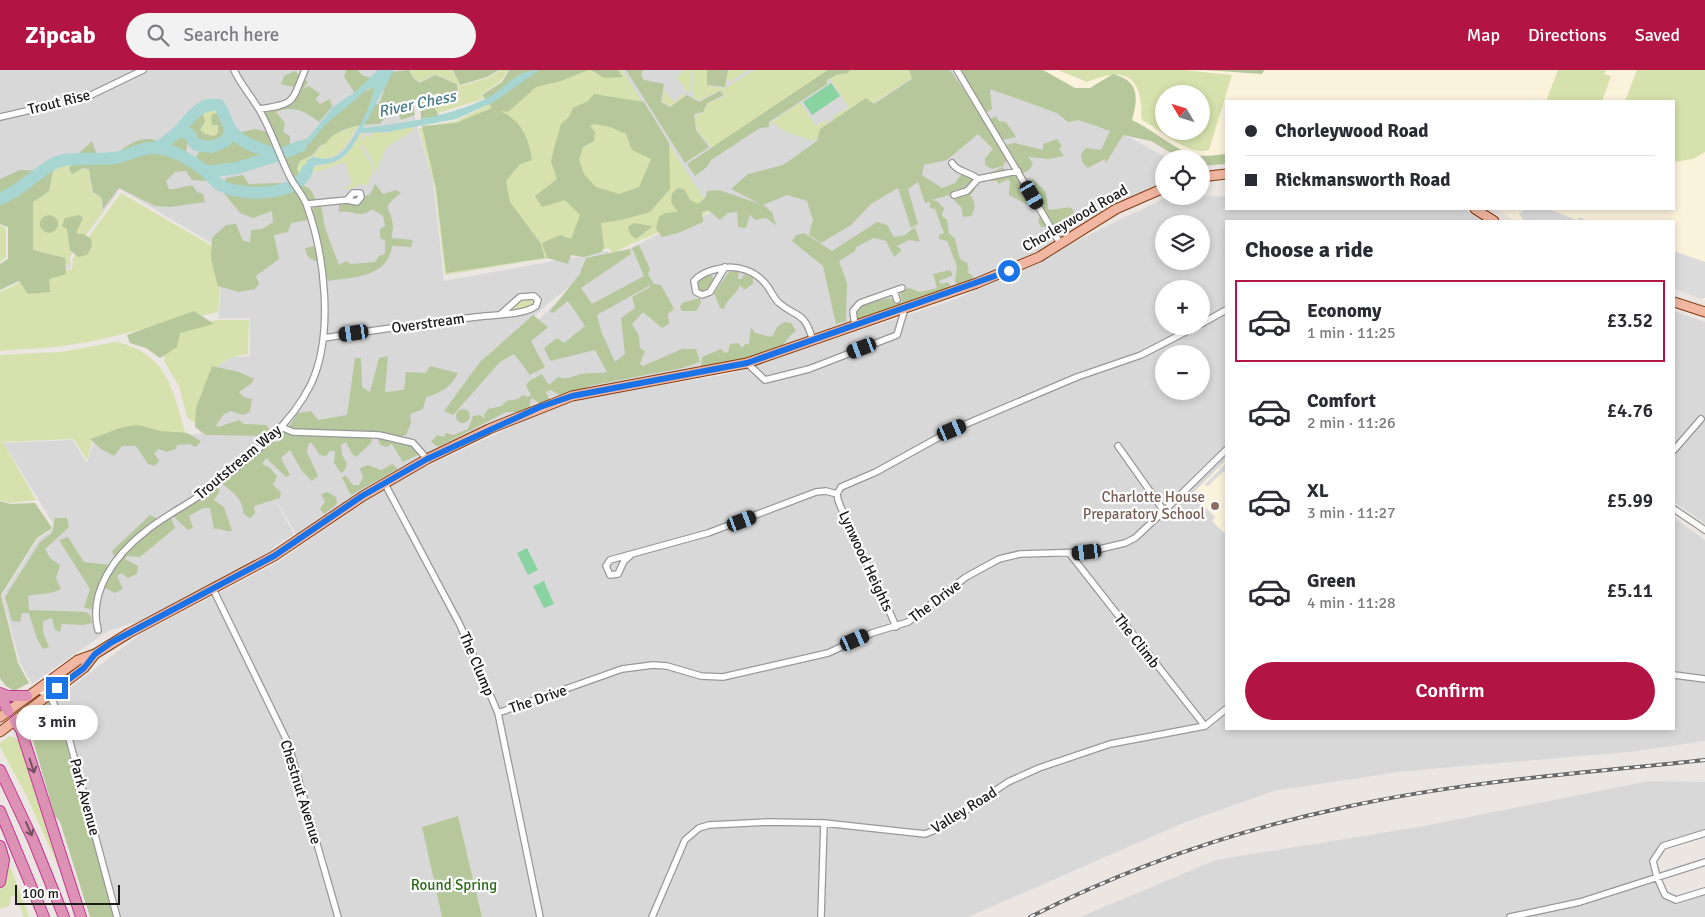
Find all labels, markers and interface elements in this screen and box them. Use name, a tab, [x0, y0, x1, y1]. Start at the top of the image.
search box	[126, 13, 476, 58]
text: Zipcab	[25, 20, 96, 50]
icon: search	[144, 21, 172, 49]
text: Search here	[184, 23, 279, 47]
text: Map	[1467, 24, 1500, 46]
text: Directions	[1528, 24, 1607, 46]
text: Saved	[1635, 24, 1680, 46]
north arrow	[1155, 85, 1210, 140]
map controls	[1155, 85, 1210, 400]
street label: Trout Rise	[26, 86, 92, 118]
water label: River Chess	[376, 86, 459, 122]
text: Chorleywood Road	[1275, 119, 1429, 143]
button: locate	[1155, 150, 1210, 205]
text: Rickmansworth Road	[1275, 168, 1450, 192]
car	[1018, 178, 1045, 212]
street label: Chorleywood Road	[1019, 181, 1131, 255]
button: layers	[1155, 215, 1210, 270]
text: Choose a ride	[1245, 236, 1373, 263]
route start	[998, 260, 1020, 282]
button: +	[1155, 280, 1210, 335]
icon: car	[1247, 299, 1292, 344]
text: Economy	[1307, 299, 1381, 323]
street label: Overstream	[390, 309, 466, 337]
text: £3.52	[1607, 309, 1653, 333]
car	[338, 323, 369, 343]
text: 1 min · 11:25	[1307, 323, 1396, 343]
car	[845, 336, 878, 360]
button: −	[1155, 345, 1210, 400]
icon: car	[1247, 389, 1292, 434]
text: Comfort	[1307, 389, 1376, 413]
text: £4.76	[1607, 399, 1653, 423]
text: 2 min · 11:26	[1307, 413, 1396, 433]
car	[935, 417, 968, 443]
street label: Troutstream Way	[191, 421, 285, 503]
icon: car	[1247, 479, 1292, 524]
text: XL	[1307, 479, 1329, 503]
place label: Charlotte House Preparatory School	[1083, 488, 1205, 523]
text: £5.99	[1607, 489, 1653, 513]
marker: Charlotte House Preparatory School	[1209, 500, 1221, 512]
text: 3 min · 11:27	[1307, 503, 1396, 523]
street label: Lynwood Heights	[835, 508, 897, 615]
car	[725, 509, 758, 533]
car	[1071, 543, 1102, 561]
icon: car	[1247, 569, 1292, 614]
text: Green	[1307, 569, 1356, 593]
street label: The Drive	[906, 576, 964, 626]
text: £5.11	[1607, 579, 1653, 603]
text: 4 min · 11:28	[1307, 593, 1396, 613]
street label: The Climb	[1110, 610, 1164, 672]
car	[838, 627, 871, 653]
street label: The Clump	[455, 629, 499, 699]
button: Confirm	[1245, 662, 1655, 720]
route end	[46, 677, 68, 699]
street label: The Drive	[507, 681, 569, 717]
callout: 3 min	[16, 706, 98, 740]
text: 3 min	[38, 712, 76, 732]
street label: Chestnut Avenue	[277, 738, 325, 846]
street label: Park Avenue	[66, 756, 104, 838]
one-way arrow	[28, 758, 38, 774]
street label: Valley Road	[928, 783, 1000, 837]
one-way arrow	[24, 821, 34, 836]
park label: Round Spring	[411, 876, 497, 894]
scale bar	[15, 882, 120, 905]
text: 100 m	[22, 885, 59, 902]

